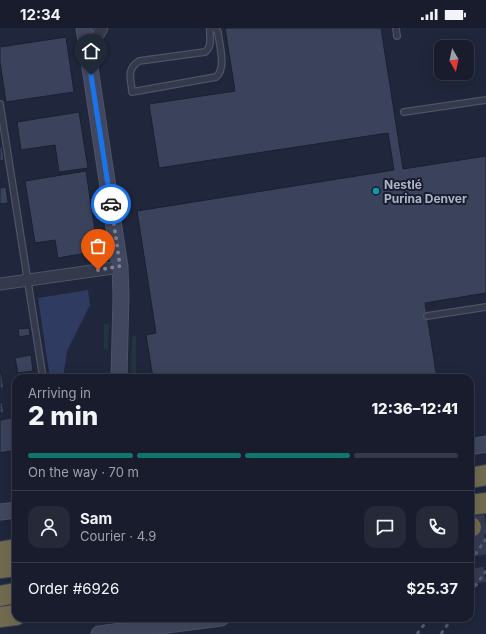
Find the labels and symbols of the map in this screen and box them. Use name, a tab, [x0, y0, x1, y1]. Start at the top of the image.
pin	[74, 34, 108, 75]
north arrow	[434, 40, 474, 80]
place label: Nestlé Purina Denver	[384, 177, 467, 206]
courier	[91, 184, 131, 224]
marker: Nestlé Purina Denver	[371, 186, 381, 196]
pin	[81, 229, 115, 270]

